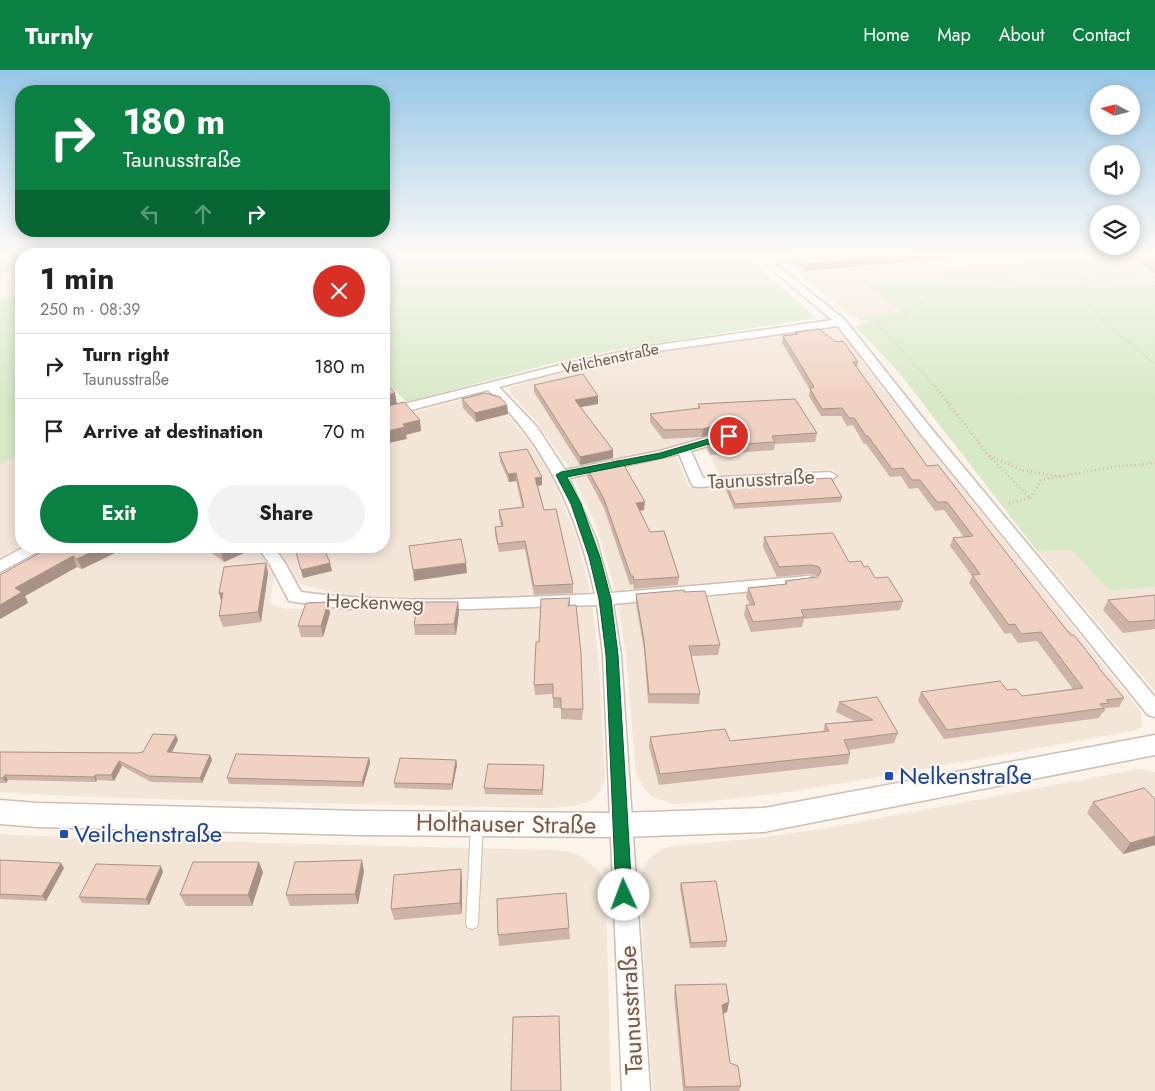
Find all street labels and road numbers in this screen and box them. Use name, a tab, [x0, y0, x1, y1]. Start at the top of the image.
street label: Veilchenstraße	[559, 337, 661, 380]
street label: Taunusstraße	[707, 462, 815, 497]
street label: Heckenweg	[325, 586, 425, 619]
street label: Holthauser Straße	[416, 804, 596, 843]
street label: Taunusstraße	[610, 945, 651, 1075]

